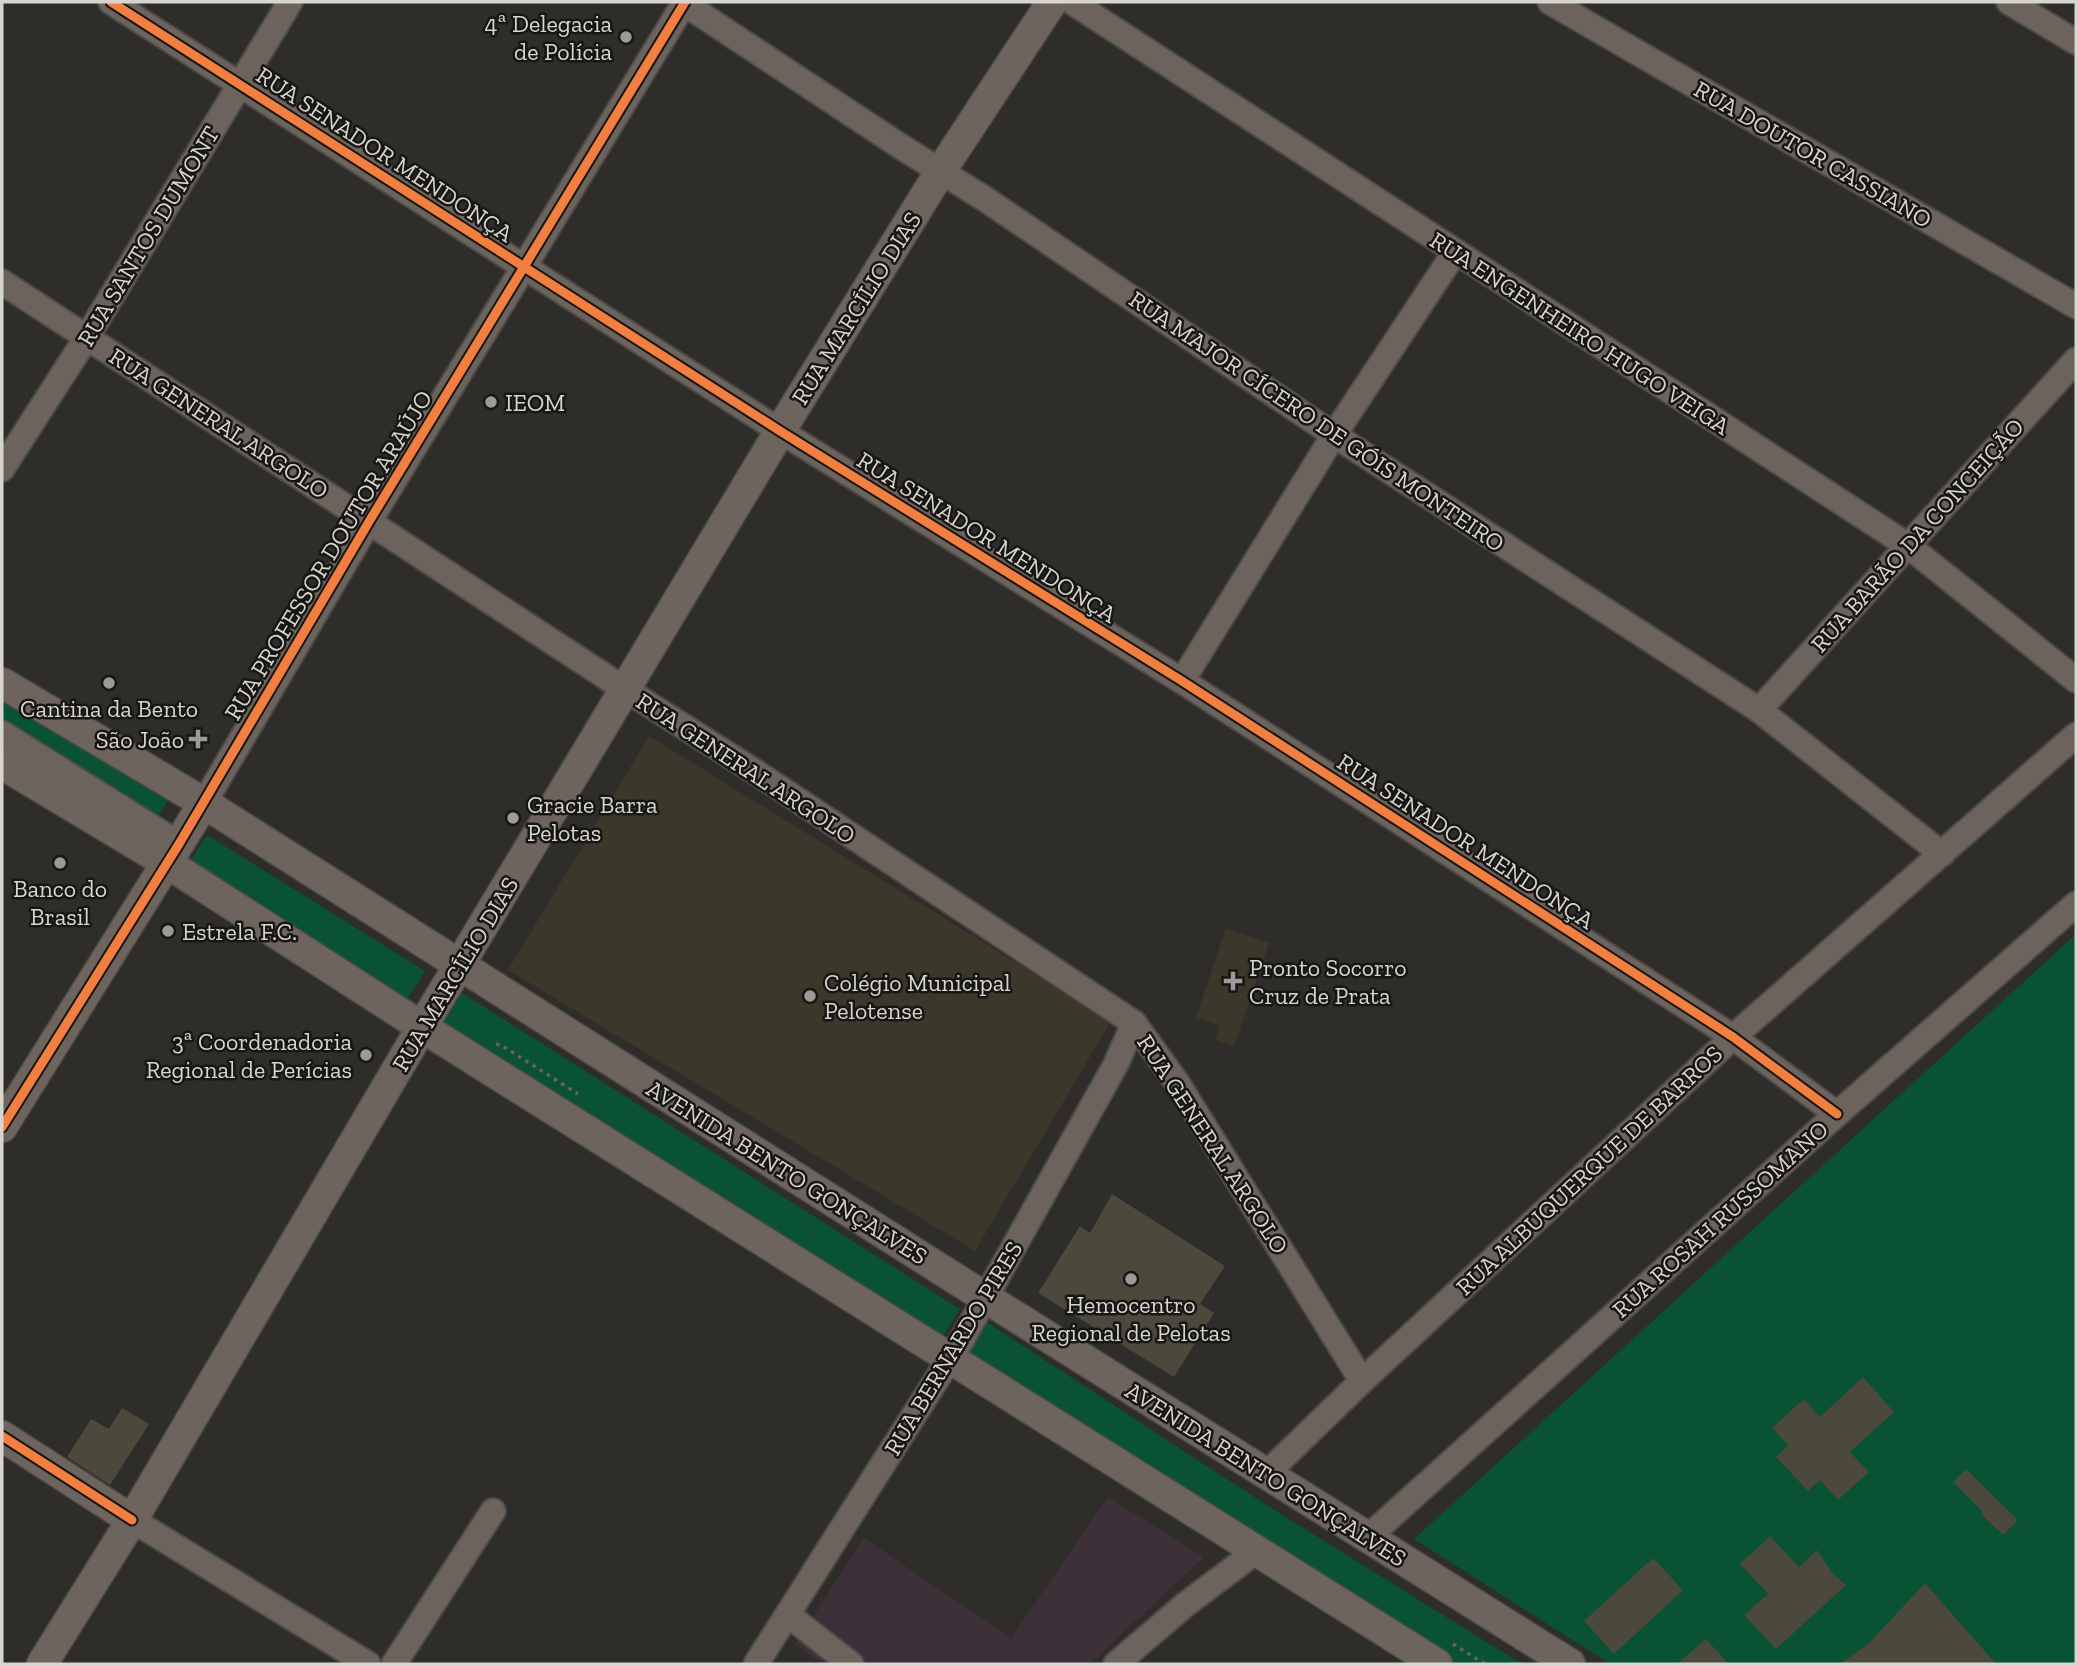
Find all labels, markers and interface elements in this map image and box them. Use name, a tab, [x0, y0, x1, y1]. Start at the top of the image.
place label: 4ª Delegacia de Polícia	[485, 9, 612, 66]
marker: 4ª Delegacia de Polícia	[618, 29, 634, 45]
street label: RUA SENADOR MENDONÇA	[251, 60, 519, 248]
street label: RUA DOUTOR CASSIANO	[1689, 74, 1937, 234]
street label: RUA SANTOS DUMONT	[71, 121, 225, 351]
street label: RUA MARCÍLIO DIAS	[785, 206, 927, 410]
street label: RUA ENGENHEIRO HUGO VEIGA	[1425, 225, 1736, 441]
street label: RUA MAJOR CÍCERO DE GÓIS MONTEIRO	[1124, 284, 1510, 558]
street label: RUA GENERAL ARGOLO	[104, 341, 334, 505]
street label: RUA PROFESSOR DOUTOR ARAÚJO	[218, 385, 438, 725]
place label: IEOM	[505, 388, 565, 417]
marker: IEOM	[483, 394, 499, 410]
street label: RUA BARÃO DA CONCEIÇÃO	[1804, 412, 2030, 658]
street label: RUA SENADOR MENDONÇA	[852, 445, 1122, 629]
marker: Cantina da Bento	[101, 675, 117, 691]
street label: RUA GENERAL ARGOLO	[631, 686, 861, 850]
place label: Cantina da Bento	[20, 694, 198, 723]
place label: São João	[96, 725, 184, 754]
marker: São João	[190, 731, 206, 747]
street label: RUA SENADOR MENDONÇA	[1332, 747, 1600, 935]
place label: Gracie Barra Pelotas	[527, 790, 658, 847]
marker: Gracie Barra Pelotas	[505, 810, 521, 826]
marker: Banco do Brasil	[52, 855, 68, 871]
street label: RUA MARCÍLIO DIAS	[385, 872, 525, 1076]
place label: Banco do Brasil	[13, 874, 107, 931]
place label: Estrela F.C.	[182, 917, 297, 946]
marker: Estrela F.C.	[160, 923, 176, 939]
place label: Pronto Socorro Cruz de Prata	[1249, 953, 1407, 1010]
place label: Colégio Municipal Pelotense	[824, 968, 1011, 1025]
marker: Pronto Socorro Cruz de Prata	[1223, 971, 1243, 991]
marker: Colégio Municipal Pelotense	[802, 988, 818, 1004]
place label: 3ª Coordenadoria Regional de Perícias	[146, 1027, 352, 1084]
street label: RUA GENERAL ARGOLO	[1131, 1029, 1295, 1259]
street label: RUA ALBUQUERQUE DE BARROS	[1450, 1039, 1728, 1301]
marker: 3ª Coordenadoria Regional de Perícias	[358, 1047, 374, 1063]
street label: AVENIDA BENTO GONÇALVES	[641, 1073, 933, 1271]
street label: RUA ROSAH RUSSOMANO	[1606, 1114, 1834, 1324]
street label: RUA BERNARDO PIRES	[878, 1236, 1028, 1460]
marker: Hemocentro Regional de Pelotas	[1123, 1271, 1139, 1287]
place label: Hemocentro Regional de Pelotas	[1031, 1290, 1231, 1347]
street label: AVENIDA BENTO GONÇALVES	[1120, 1375, 1412, 1573]

